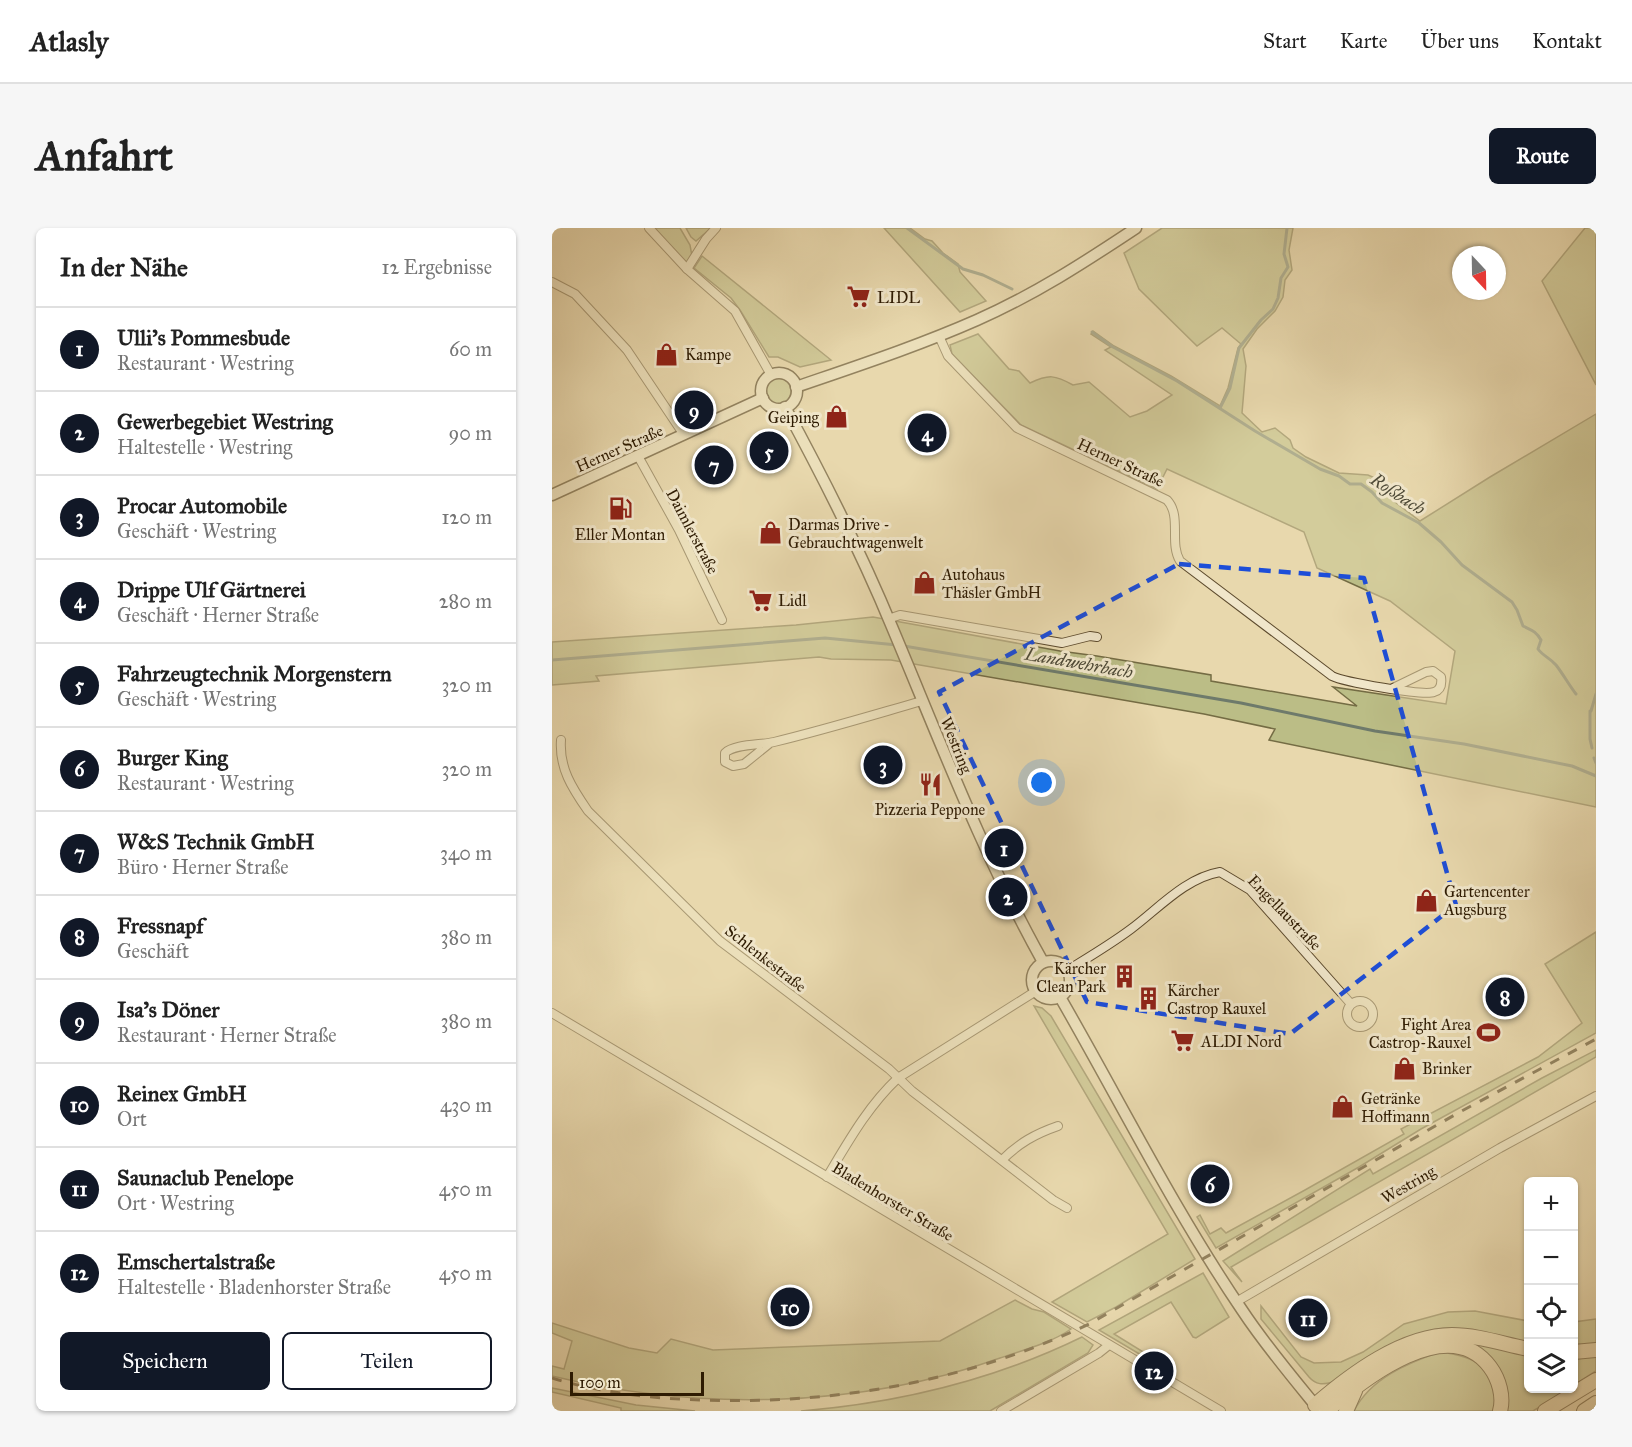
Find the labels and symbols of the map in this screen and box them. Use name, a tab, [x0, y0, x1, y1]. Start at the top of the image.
north arrow	[1452, 246, 1506, 300]
supermarket icon: LIDL	[846, 284, 872, 310]
place label: LIDL	[877, 288, 920, 307]
shop icon: Kampe	[654, 341, 680, 367]
place label: Kampe	[685, 345, 732, 364]
pin: 9	[674, 388, 714, 432]
shop icon: Geiping	[824, 404, 850, 430]
place label: Geiping	[768, 408, 820, 428]
pin: 4	[908, 410, 946, 456]
street label: Herner Straße	[573, 421, 666, 476]
pin: 5	[750, 428, 788, 474]
street label: Herner Straße	[1074, 434, 1168, 491]
pin: 7	[694, 442, 734, 488]
water label: Roßbach	[1366, 468, 1430, 520]
street label: Daimlerstraße	[662, 486, 723, 577]
fuel station icon: Eller Montan	[607, 496, 633, 522]
place label: Darmas Drive - Gebrauchtwagenwelt	[788, 515, 924, 553]
shop icon: Darmas Drive - Gebrauchtwagenwelt	[757, 520, 783, 546]
place label: Eller Montan	[575, 525, 666, 544]
place label: Autohaus Thäsler GmbH	[941, 565, 1041, 602]
shop icon: Autohaus Thäsler GmbH	[911, 570, 937, 596]
supermarket icon: Lidl	[747, 587, 773, 613]
place label: Lidl	[778, 591, 807, 610]
water label: Landwehrbach	[1022, 643, 1135, 683]
street label: Westring	[936, 714, 977, 777]
pin: 3	[864, 742, 902, 788]
your location	[1027, 768, 1056, 797]
restaurant icon: Pizzeria Peppone	[917, 771, 943, 797]
place label: Pizzeria Peppone	[875, 800, 986, 819]
pin: 1	[984, 826, 1024, 870]
street label: Engellaustraße	[1243, 871, 1326, 955]
pin: 2	[988, 874, 1028, 920]
place label: Gartencenter Augsburg	[1443, 882, 1530, 920]
shop icon: Gartencenter Augsburg	[1413, 887, 1439, 913]
street label: Schlenkestraße	[721, 921, 810, 996]
place label: Kärcher Clean Park	[1036, 959, 1107, 996]
building icon: Kärcher Clean Park	[1111, 964, 1137, 990]
pin: 8	[1486, 974, 1524, 1020]
place label: Kärcher Castrop Rauxel	[1167, 981, 1267, 1018]
building icon: Kärcher Castrop Rauxel	[1136, 986, 1162, 1012]
place label: Fight Area Castrop-Rauxel	[1369, 1015, 1472, 1052]
sports icon: Fight Area Castrop-Rauxel	[1476, 1020, 1502, 1046]
supermarket icon: ALDI Nord	[1170, 1028, 1196, 1054]
place label: ALDI Nord	[1200, 1032, 1282, 1051]
shop icon: Brinker	[1391, 1055, 1417, 1081]
place label: Brinker	[1422, 1059, 1472, 1078]
place label: Getränke Hoffmann	[1361, 1089, 1430, 1126]
shop icon: Getränke Hoffmann	[1330, 1094, 1356, 1120]
street label: Bladenhorster Straße	[829, 1158, 957, 1245]
street label: Westring	[1378, 1161, 1440, 1208]
pin: 6	[1190, 1162, 1230, 1206]
pin: 10	[770, 1284, 810, 1330]
pin: 11	[1288, 1296, 1328, 1340]
pin: 12	[1134, 1348, 1174, 1394]
scale bar	[570, 1369, 704, 1396]

